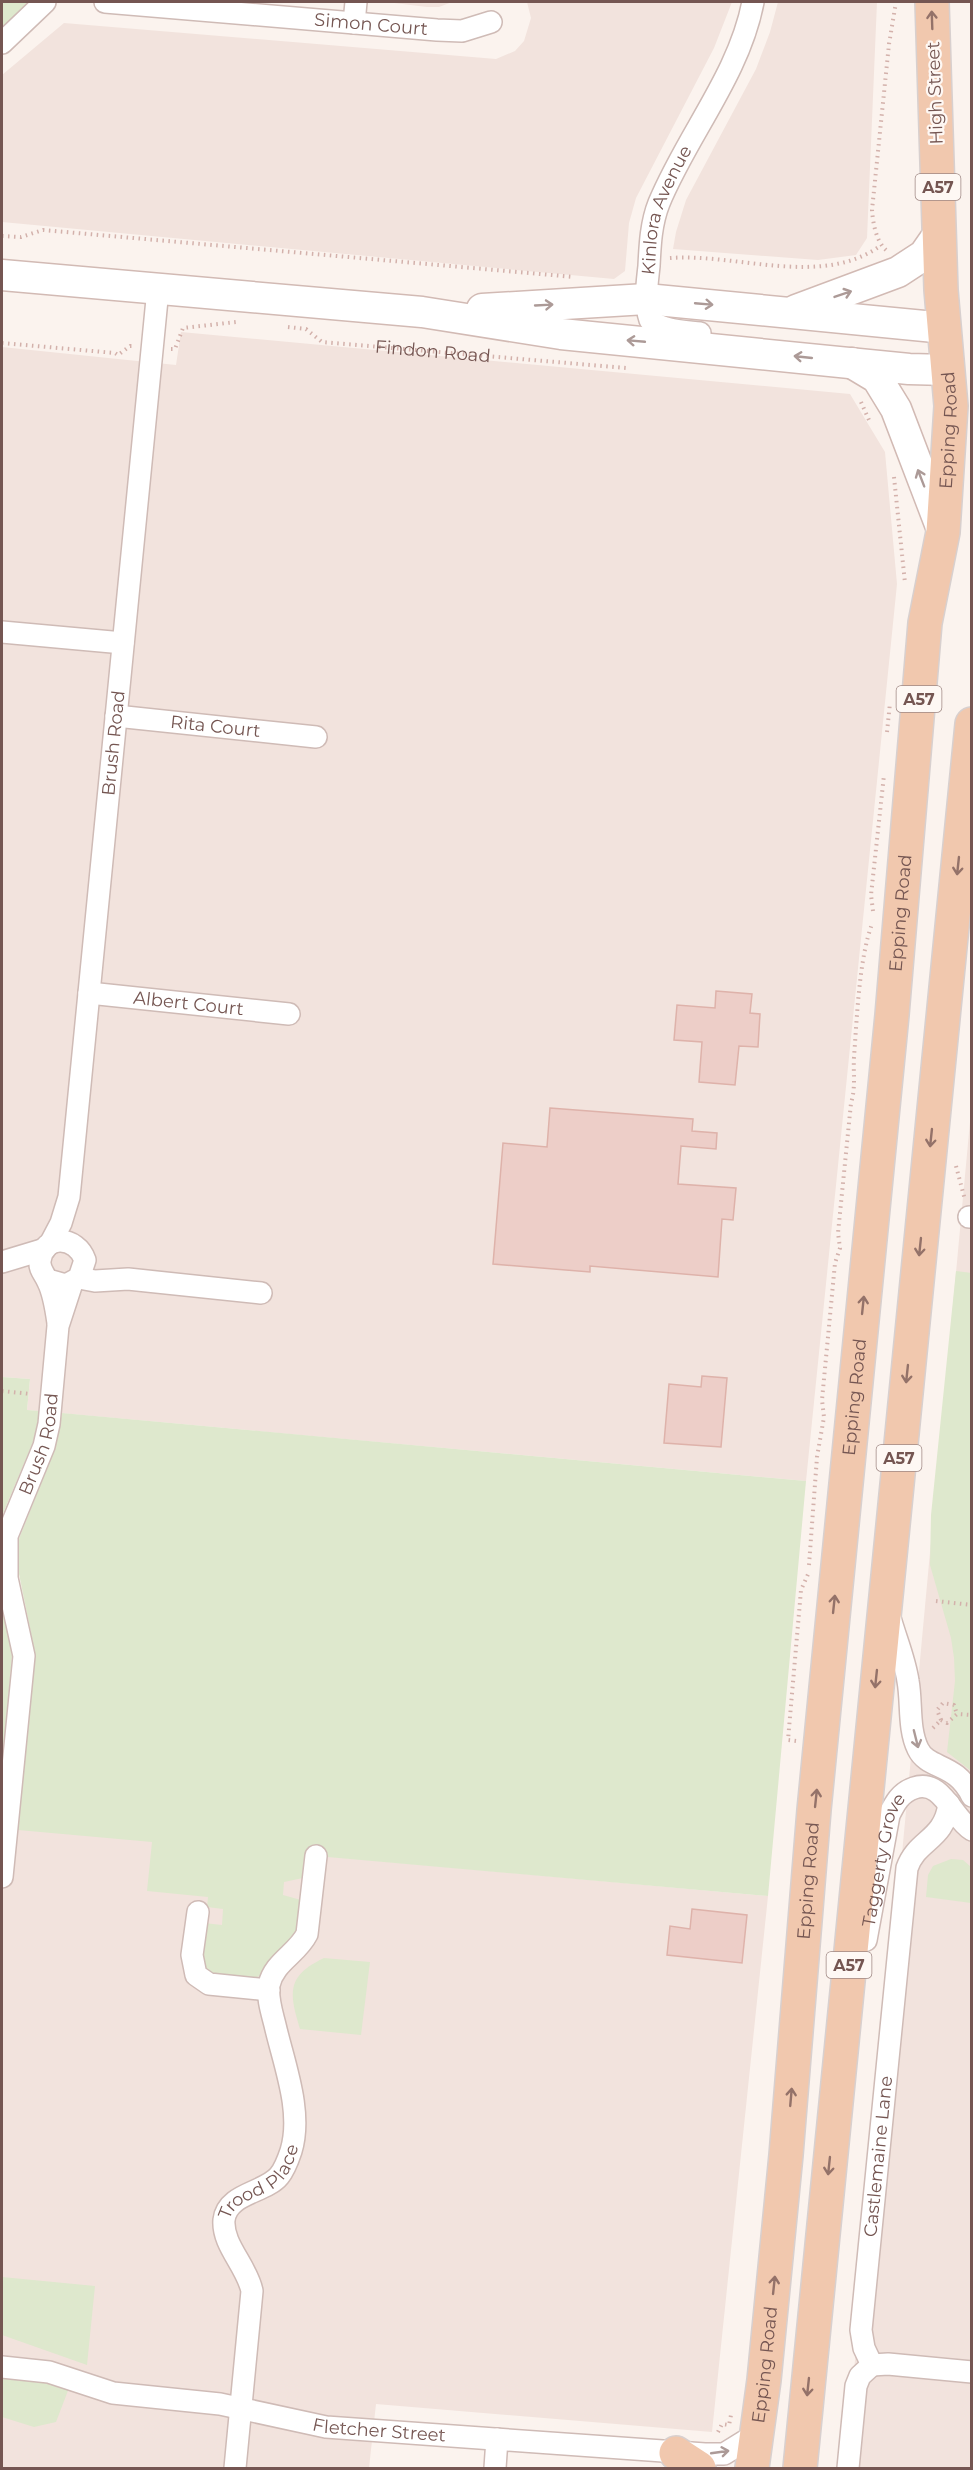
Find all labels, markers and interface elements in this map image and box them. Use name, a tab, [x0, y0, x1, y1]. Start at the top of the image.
street label: Simon Court	[313, 9, 429, 40]
one-way arrow	[927, 11, 938, 31]
street label: High Street	[922, 41, 948, 145]
street label: Kinlora Avenue	[637, 141, 697, 276]
road number: A57	[916, 174, 960, 200]
one-way arrow	[833, 287, 852, 298]
one-way arrow	[693, 299, 713, 310]
one-way arrow	[533, 300, 553, 311]
one-way arrow	[626, 335, 646, 346]
street label: Findon Road	[374, 336, 492, 367]
one-way arrow	[793, 352, 813, 363]
street label: Epping Road	[935, 371, 962, 490]
one-way arrow	[915, 469, 926, 487]
road number: A57	[896, 686, 942, 712]
street label: Brush Road	[97, 689, 130, 797]
street label: Rita Court	[169, 711, 262, 742]
street label: Epping Road	[885, 854, 916, 973]
one-way arrow	[952, 855, 963, 875]
street label: Albert Court	[132, 987, 245, 1020]
one-way arrow	[925, 1128, 936, 1148]
one-way arrow	[914, 1237, 925, 1257]
one-way arrow	[858, 1296, 869, 1316]
street label: Epping Road	[838, 1337, 871, 1457]
one-way arrow	[901, 1364, 912, 1384]
street label: Brush Road	[14, 1392, 63, 1498]
road number: A57	[876, 1445, 922, 1471]
one-way arrow	[829, 1594, 840, 1614]
one-way arrow	[870, 1669, 881, 1689]
one-way arrow	[910, 1729, 922, 1748]
one-way arrow	[811, 1788, 822, 1808]
street label: Taggerty Grove	[858, 1788, 910, 1929]
street label: Epping Road	[793, 1821, 824, 1940]
road number: A57	[826, 1952, 872, 1978]
street label: Castlemaine Lane	[859, 2075, 897, 2238]
one-way arrow	[786, 2087, 797, 2107]
street label: Trood Place	[214, 2141, 303, 2222]
one-way arrow	[824, 2156, 835, 2176]
one-way arrow	[769, 2276, 780, 2296]
street label: Epping Road	[747, 2305, 782, 2425]
one-way arrow	[802, 2377, 813, 2397]
street label: Fletcher Street	[311, 2413, 447, 2447]
one-way arrow	[709, 2447, 729, 2458]

